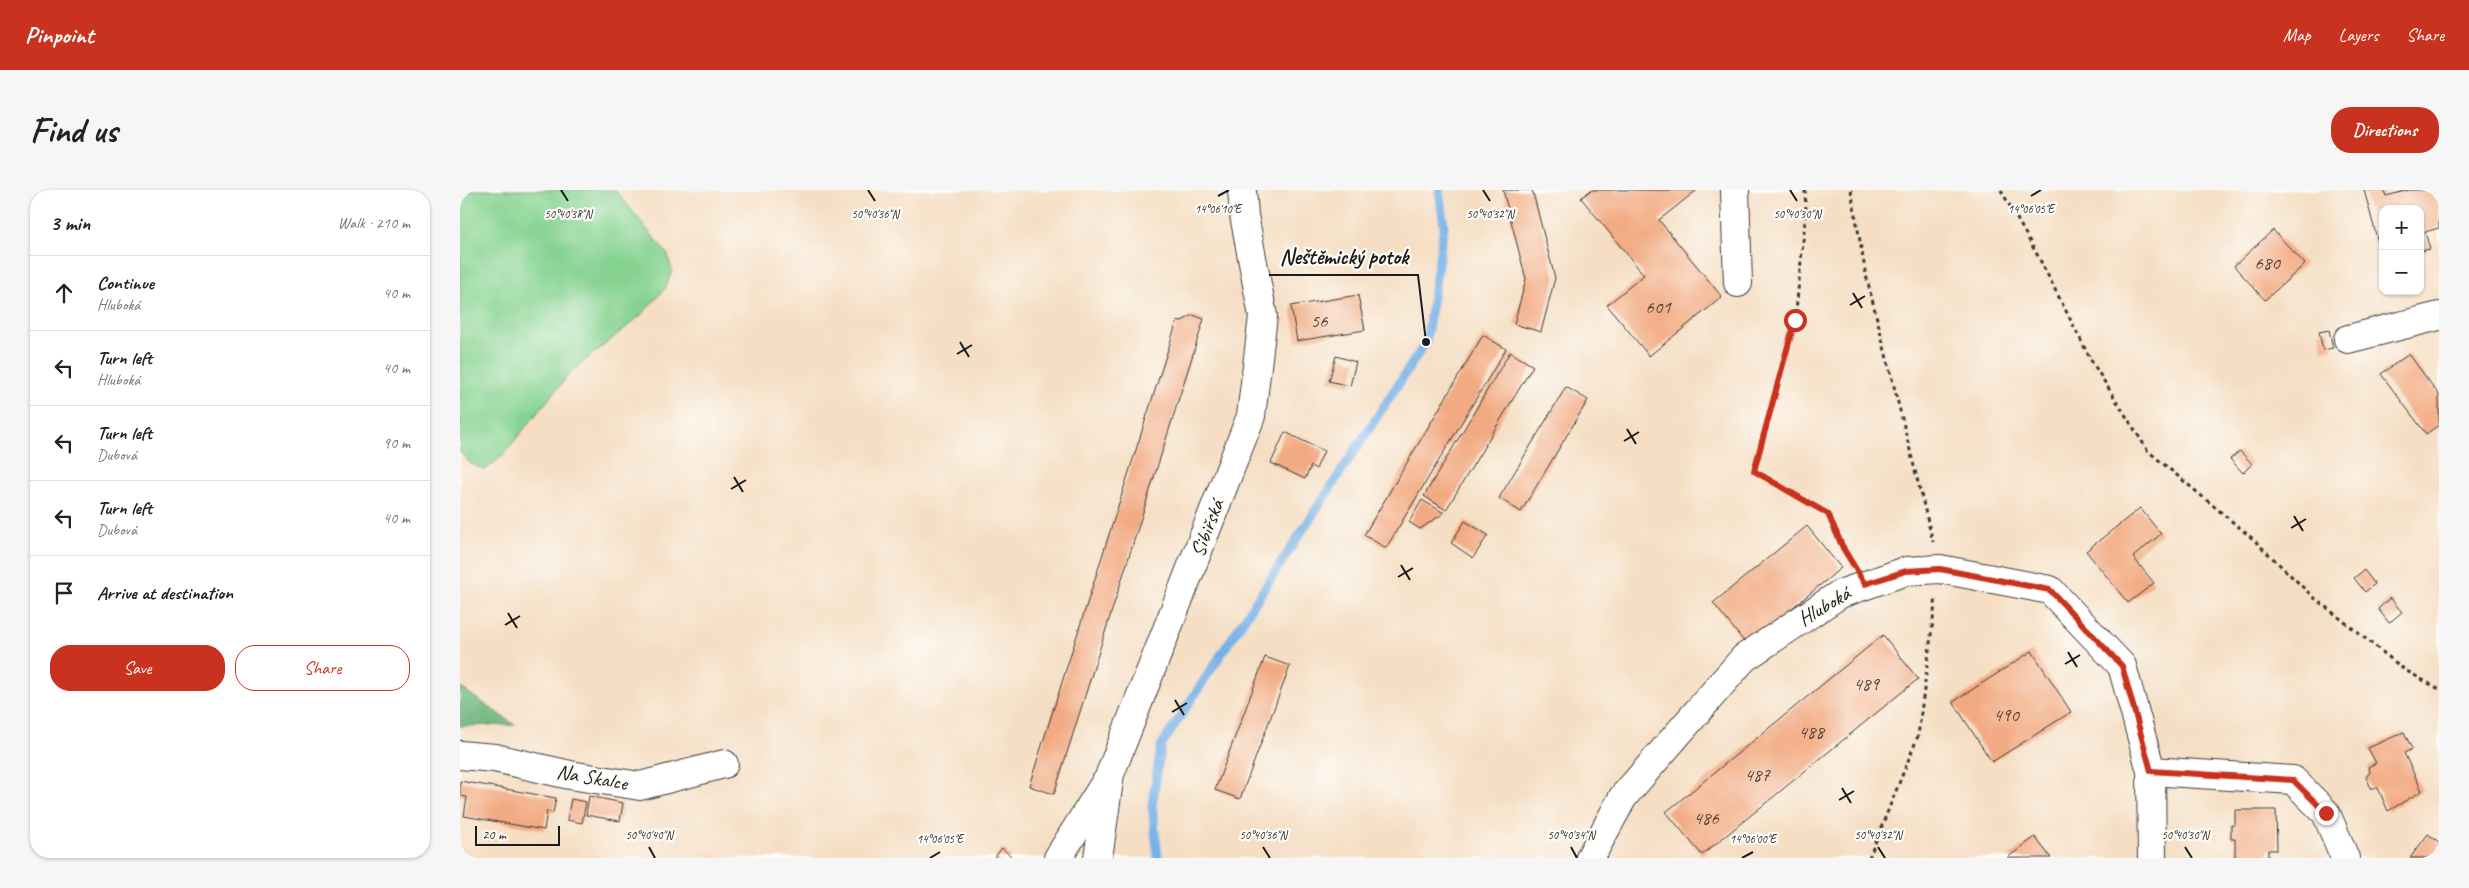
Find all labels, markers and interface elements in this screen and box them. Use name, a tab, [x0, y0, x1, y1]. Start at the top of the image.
text: Pinpoint	[25, 20, 94, 50]
text: Map	[2283, 24, 2311, 46]
text: Layers	[2339, 24, 2378, 46]
text: Share	[2406, 24, 2444, 46]
button: Directions	[2331, 107, 2439, 153]
text: Find us	[30, 108, 117, 153]
text: 14°06'10"E	[1195, 201, 1243, 217]
text: 14°06'05"E	[2008, 201, 2056, 217]
map controls	[2379, 205, 2424, 295]
button: +	[2379, 205, 2424, 250]
text: 50°40'38"N	[544, 206, 593, 222]
text: 50°40'36"N	[851, 206, 900, 222]
text: 50°40'32"N	[1466, 206, 1515, 222]
text: 50°40'30"N	[1773, 206, 1822, 222]
text: 3 min	[50, 210, 90, 236]
text: Walk · 210 m	[338, 213, 410, 233]
callout: Neštěmický potok	[1269, 238, 1418, 275]
text: Neštěmický potok	[1280, 243, 1410, 271]
button: −	[2379, 250, 2424, 295]
house number: 680	[2254, 251, 2281, 275]
text: Continue	[97, 271, 154, 295]
icon: ahead	[50, 279, 78, 307]
text: 40 m	[383, 283, 410, 303]
text: Hluboká	[97, 295, 140, 315]
house number: 601	[1645, 295, 1672, 319]
house number: 56	[1310, 309, 1329, 333]
route start	[1784, 309, 1807, 332]
text: Turn left	[97, 346, 152, 370]
icon: left	[50, 354, 78, 382]
text: 40 m	[383, 358, 410, 378]
text: Hluboká	[97, 370, 140, 390]
text: Turn left	[97, 421, 152, 445]
icon: left	[50, 429, 78, 457]
text: 90 m	[383, 433, 410, 453]
text: Dubová	[97, 445, 137, 465]
street label: Sibiřská	[1184, 494, 1230, 560]
text: Turn left	[97, 496, 152, 520]
icon: left	[50, 504, 78, 532]
text: 40 m	[383, 508, 410, 528]
text: Dubová	[97, 520, 137, 540]
icon: arrive	[50, 579, 78, 607]
street label: Hluboká	[1793, 579, 1857, 632]
text: Arrive at destination	[97, 581, 233, 605]
button: Save	[50, 645, 225, 691]
button: Share	[235, 645, 410, 691]
house number: 489	[1853, 672, 1880, 696]
house number: 490	[1993, 703, 2020, 727]
house number: 488	[1798, 720, 1826, 744]
street label: Na Skalce	[555, 758, 631, 796]
house number: 487	[1744, 763, 1771, 787]
route end	[2315, 802, 2338, 825]
house number: 486	[1693, 806, 1720, 830]
scale bar	[475, 823, 560, 846]
text: 20 m	[482, 826, 506, 843]
text: 50°40'40"N	[625, 827, 674, 843]
text: 50°40'36"N	[1239, 827, 1288, 843]
text: 50°40'34"N	[1547, 827, 1596, 843]
text: 50°40'32"N	[1854, 827, 1903, 843]
text: 50°40'30"N	[2161, 827, 2210, 843]
text: 14°06'05"E	[917, 831, 965, 847]
text: 14°06'00"E	[1730, 831, 1778, 847]

